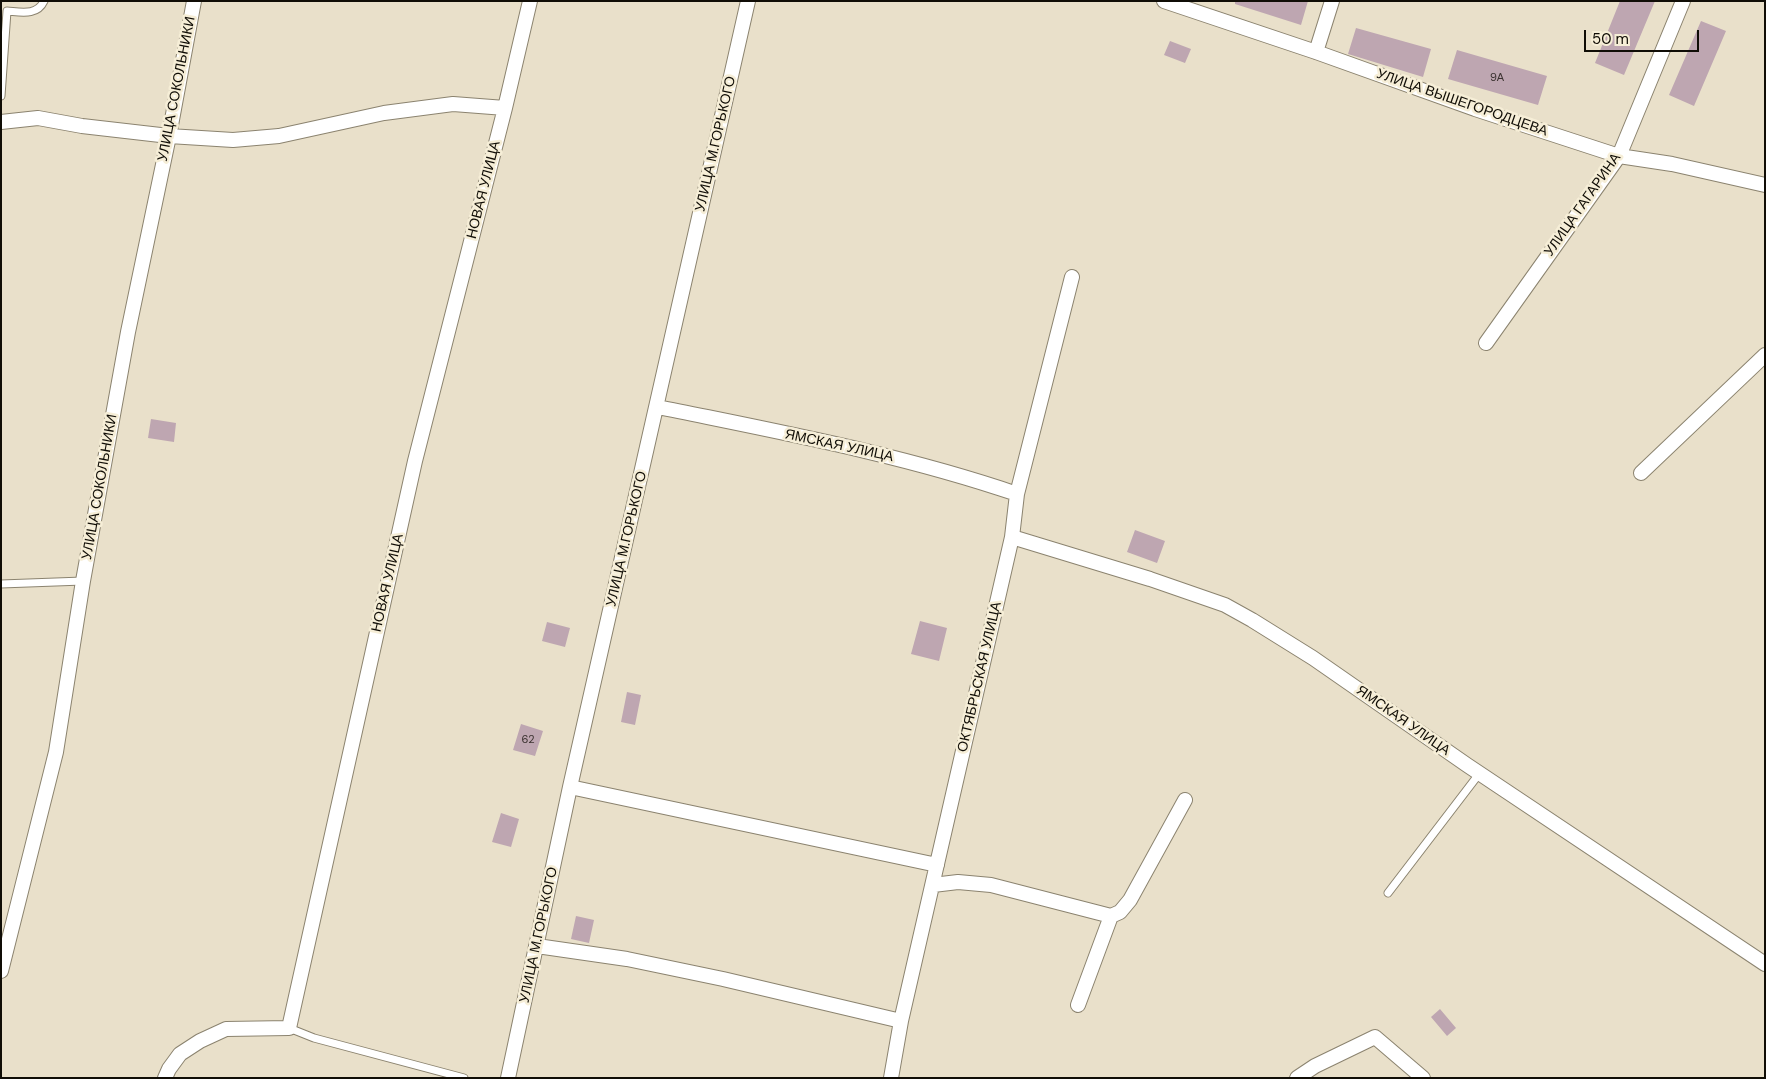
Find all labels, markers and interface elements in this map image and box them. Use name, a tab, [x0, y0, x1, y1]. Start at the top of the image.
street label: УЛИЦА СОКОЛЬНИКИ	[155, 15, 199, 163]
scale bar	[1586, 20, 1701, 52]
text: 50 m	[1592, 29, 1629, 49]
street label: УЛИЦА ВЫШЕГОРОДЦЕВА	[1374, 66, 1550, 140]
house number: 9А	[1490, 71, 1504, 85]
street label: УЛИЦА М.ГОРЬКОГО	[692, 75, 740, 213]
street label: НОВАЯ УЛИЦА	[464, 139, 504, 241]
street label: УЛИЦА ГАГАРИНА	[1541, 150, 1625, 260]
street label: УЛИЦА СОКОЛЬНИКИ	[79, 413, 121, 561]
street label: ЯМСКАЯ УЛИЦА	[783, 426, 895, 466]
street label: УЛИЦА М.ГОРЬКОГО	[603, 470, 651, 608]
street label: НОВАЯ УЛИЦА	[369, 532, 407, 634]
street label: ОКТЯБРЬСКАЯ УЛИЦА	[955, 600, 1005, 754]
street label: ЯМСКАЯ УЛИЦА	[1353, 682, 1453, 760]
house number: 62	[522, 733, 534, 747]
street label: УЛИЦА М.ГОРЬКОГО	[516, 866, 562, 1004]

